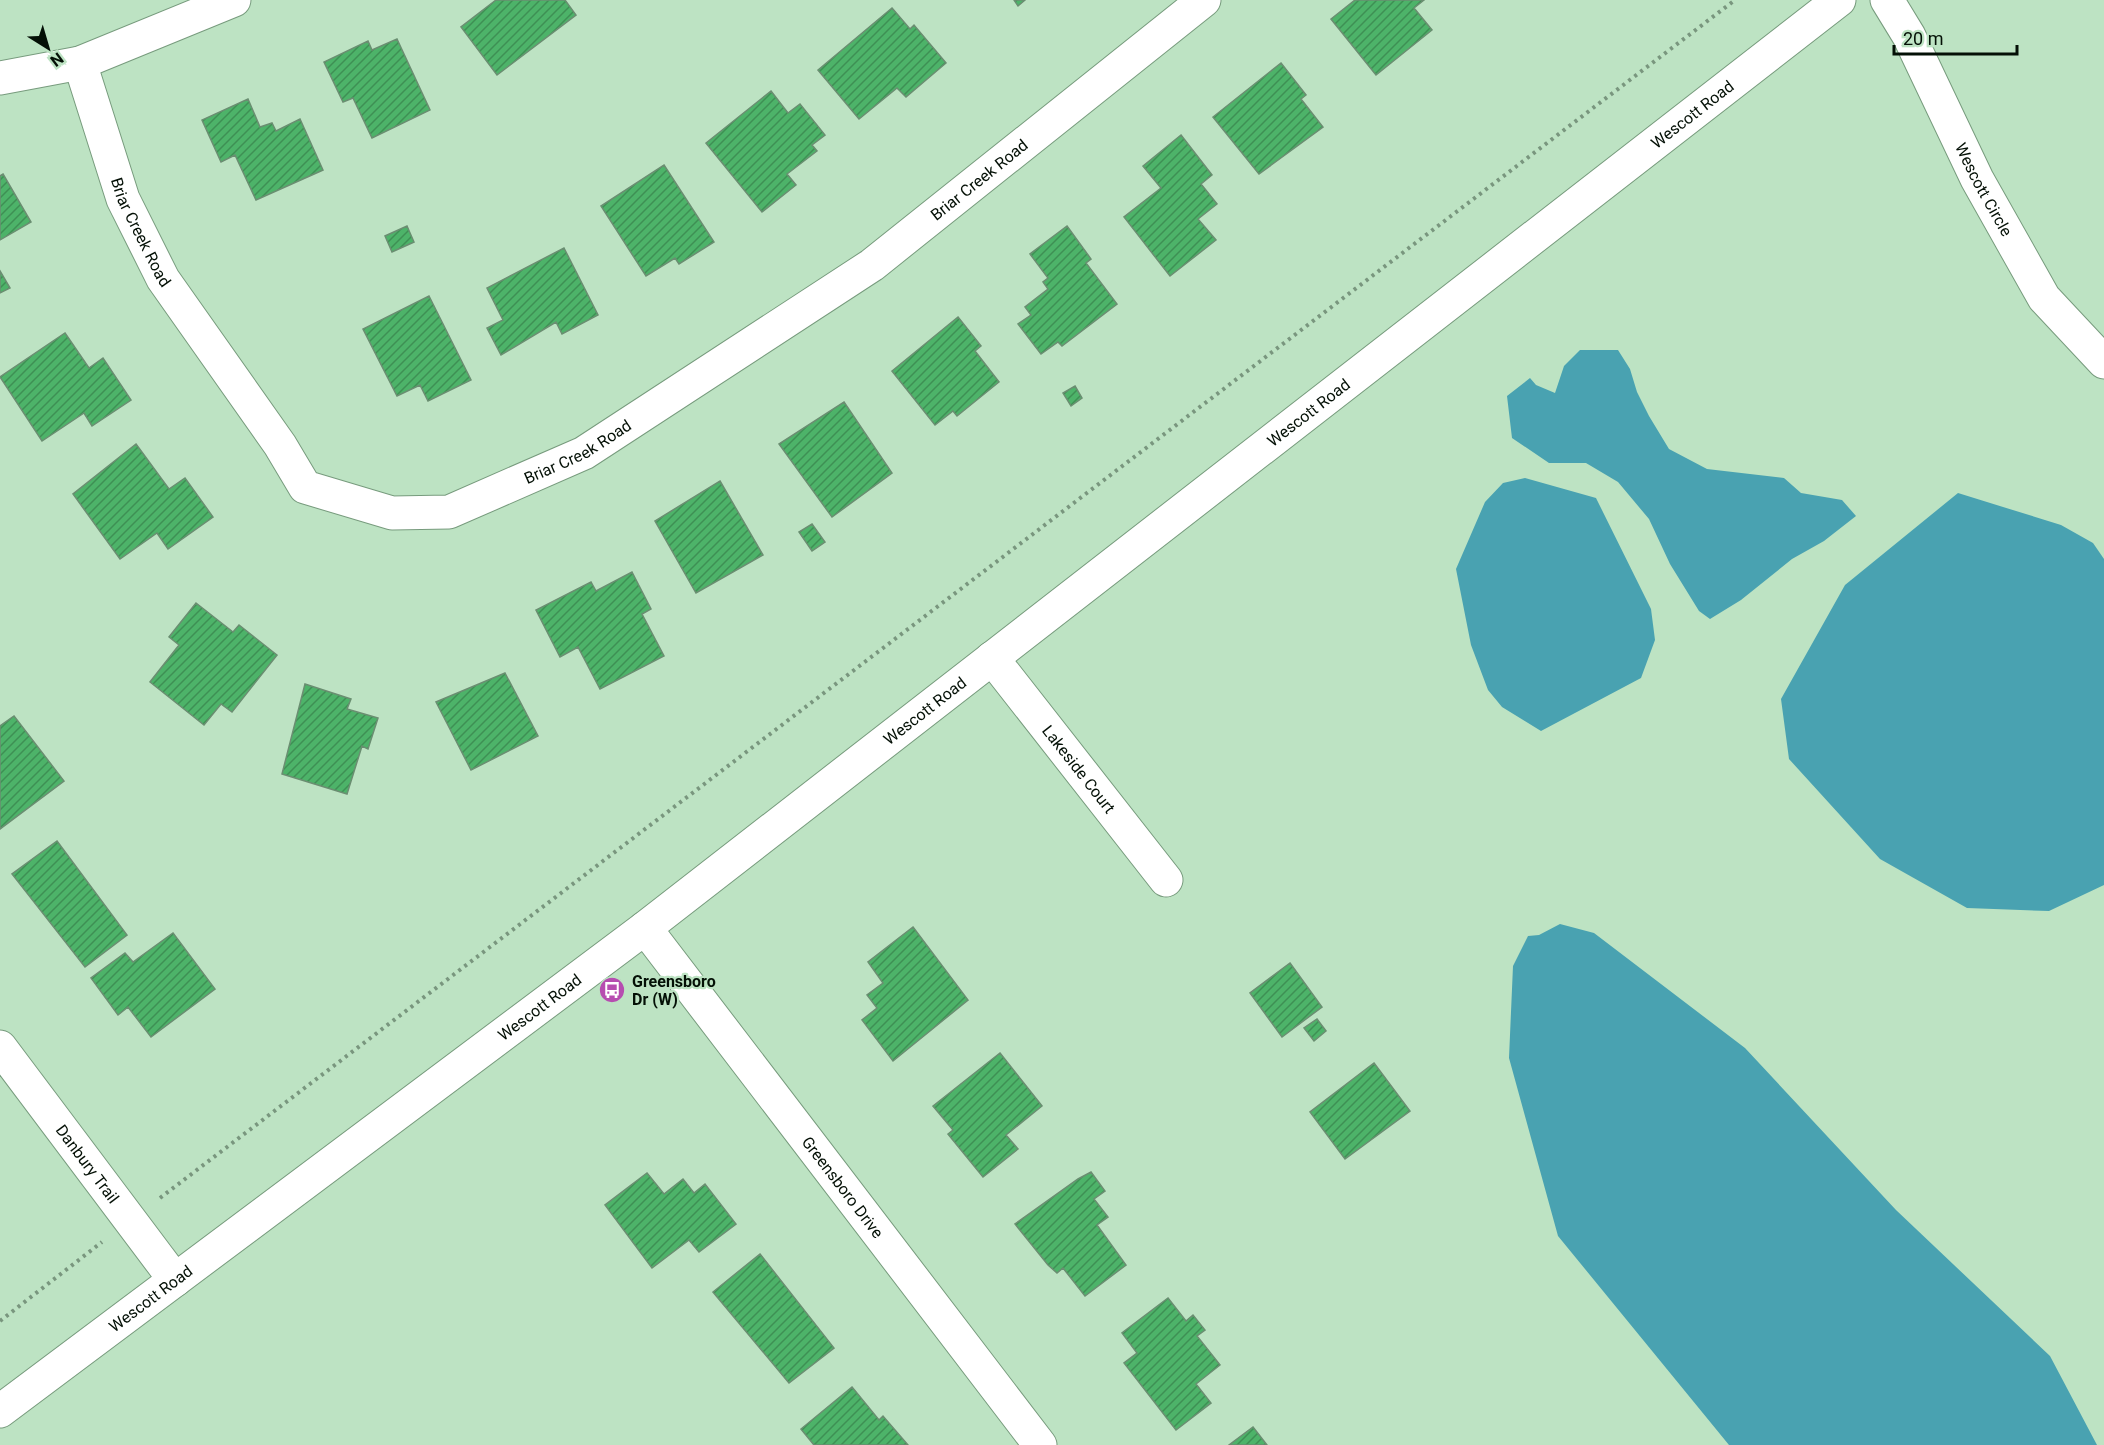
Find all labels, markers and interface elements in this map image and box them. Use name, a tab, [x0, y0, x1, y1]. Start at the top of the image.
north arrow	[18, 18, 78, 78]
scale bar	[1894, 18, 2017, 56]
text: 20 m	[1903, 28, 1943, 49]
text: N	[46, 49, 67, 71]
street label: Wescott Road	[1647, 76, 1737, 152]
street label: Briar Creek Road	[927, 135, 1031, 224]
street label: Wescott Circle	[1952, 140, 2017, 239]
street label: Briar Creek Road	[107, 175, 175, 290]
street label: Wescott Road	[1263, 374, 1353, 450]
street label: Briar Creek Road	[521, 415, 635, 488]
street label: Wescott Road	[880, 673, 970, 749]
street label: Lakeside Court	[1039, 721, 1119, 817]
street label: Wescott Road	[494, 970, 585, 1044]
place label: Greensboro Dr (W)	[632, 972, 716, 1009]
bus stop icon: Greensboro Dr (W)	[597, 975, 627, 1005]
street label: Danbury Trail	[52, 1121, 123, 1207]
street label: Greensboro Drive	[798, 1133, 888, 1242]
street label: Wescott Road	[105, 1261, 196, 1336]

